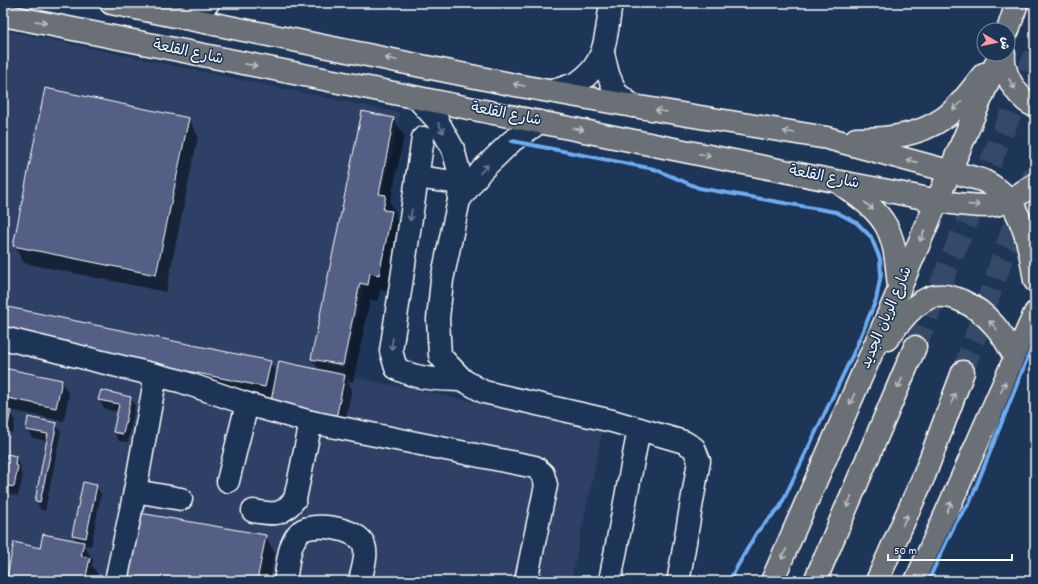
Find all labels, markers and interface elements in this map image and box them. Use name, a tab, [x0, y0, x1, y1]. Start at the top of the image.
one-way arrow	[34, 19, 47, 27]
north arrow	[976, 22, 1016, 62]
street label: شارع القلعة	[151, 35, 225, 71]
text: ش	[995, 36, 1013, 50]
one-way arrow	[385, 55, 398, 63]
one-way arrow	[244, 62, 257, 70]
one-way arrow	[1009, 78, 1017, 90]
one-way arrow	[513, 81, 526, 89]
street label: شارع القلعة	[469, 97, 543, 133]
one-way arrow	[952, 101, 962, 111]
one-way arrow	[655, 106, 668, 114]
one-way arrow	[438, 122, 446, 134]
one-way arrow	[571, 126, 584, 134]
one-way arrow	[783, 128, 796, 136]
one-way arrow	[698, 151, 711, 159]
one-way arrow	[906, 157, 919, 165]
street label: شارع القلعة	[787, 160, 861, 196]
one-way arrow	[479, 164, 488, 174]
one-way arrow	[967, 201, 980, 209]
one-way arrow	[864, 202, 874, 211]
one-way arrow	[407, 209, 415, 222]
one-way arrow	[918, 229, 926, 241]
street label: شارع الريان الجديد	[855, 263, 919, 373]
one-way arrow	[989, 320, 998, 330]
one-way arrow	[388, 337, 396, 350]
one-way arrow	[896, 376, 903, 388]
one-way arrow	[999, 381, 1007, 393]
one-way arrow	[848, 392, 855, 404]
one-way arrow	[949, 394, 957, 406]
one-way arrow	[845, 496, 852, 508]
one-way arrow	[946, 501, 953, 513]
one-way arrow	[902, 514, 909, 526]
scale bar	[888, 536, 1012, 562]
text: 50 m	[894, 543, 917, 560]
one-way arrow	[780, 548, 787, 560]

